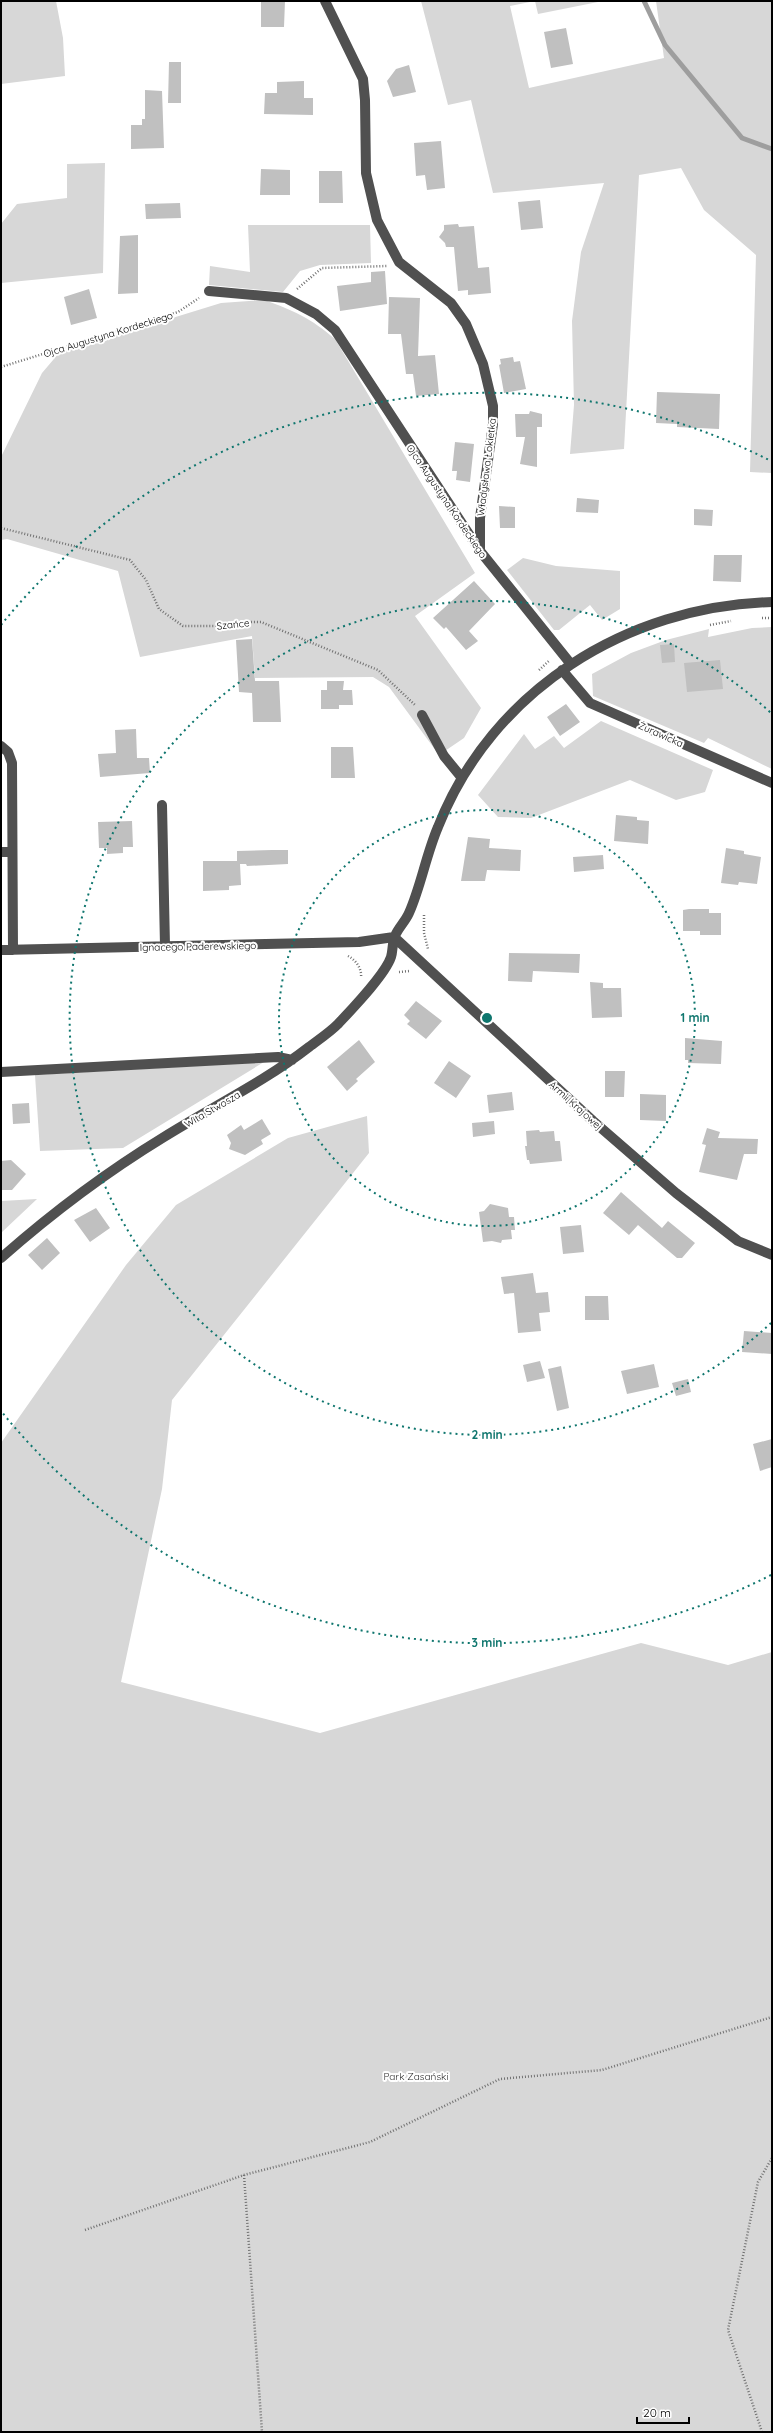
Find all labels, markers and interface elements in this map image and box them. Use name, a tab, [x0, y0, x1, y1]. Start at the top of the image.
street label: Ojca Augustyna Kordeckiego	[42, 309, 174, 360]
street label: Władysława Łokietka	[474, 417, 499, 517]
street label: Ojca Augustyna Kordeckiego	[404, 442, 490, 561]
street label: Szańce	[216, 616, 251, 633]
street label: Żurawicka	[636, 719, 685, 750]
street label: Ignacego Paderewskiego	[140, 939, 256, 954]
text: 1 min	[680, 1010, 710, 1025]
centre of rings	[480, 1011, 494, 1025]
street label: Armii Krajowej	[546, 1078, 605, 1133]
street label: Wita Stwosza	[182, 1088, 243, 1131]
text: 2 min	[471, 1427, 503, 1442]
text: 3 min	[472, 1635, 502, 1650]
park label: Park Zasański	[383, 2070, 449, 2083]
scale bar	[637, 2399, 689, 2425]
text: 20 m	[643, 2405, 671, 2420]

